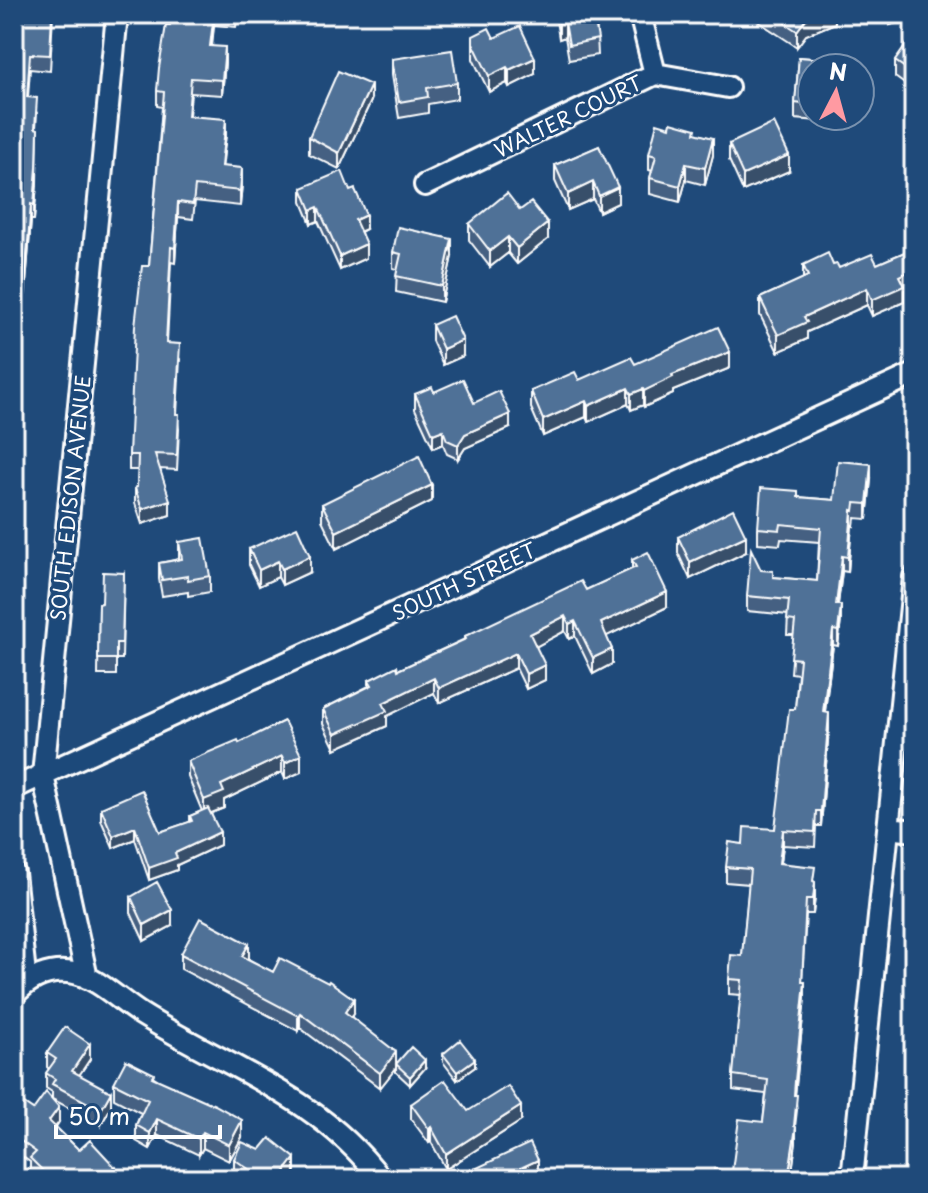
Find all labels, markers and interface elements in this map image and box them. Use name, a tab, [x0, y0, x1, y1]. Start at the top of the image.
north arrow	[796, 52, 876, 132]
text: N	[828, 53, 849, 88]
street label: WALTER COURT	[489, 67, 647, 165]
street label: SOUTH EDISON AVENUE	[42, 374, 98, 622]
street label: SOUTH STREET	[387, 534, 541, 627]
scale bar	[56, 1089, 220, 1139]
text: 50 m	[68, 1097, 130, 1133]

